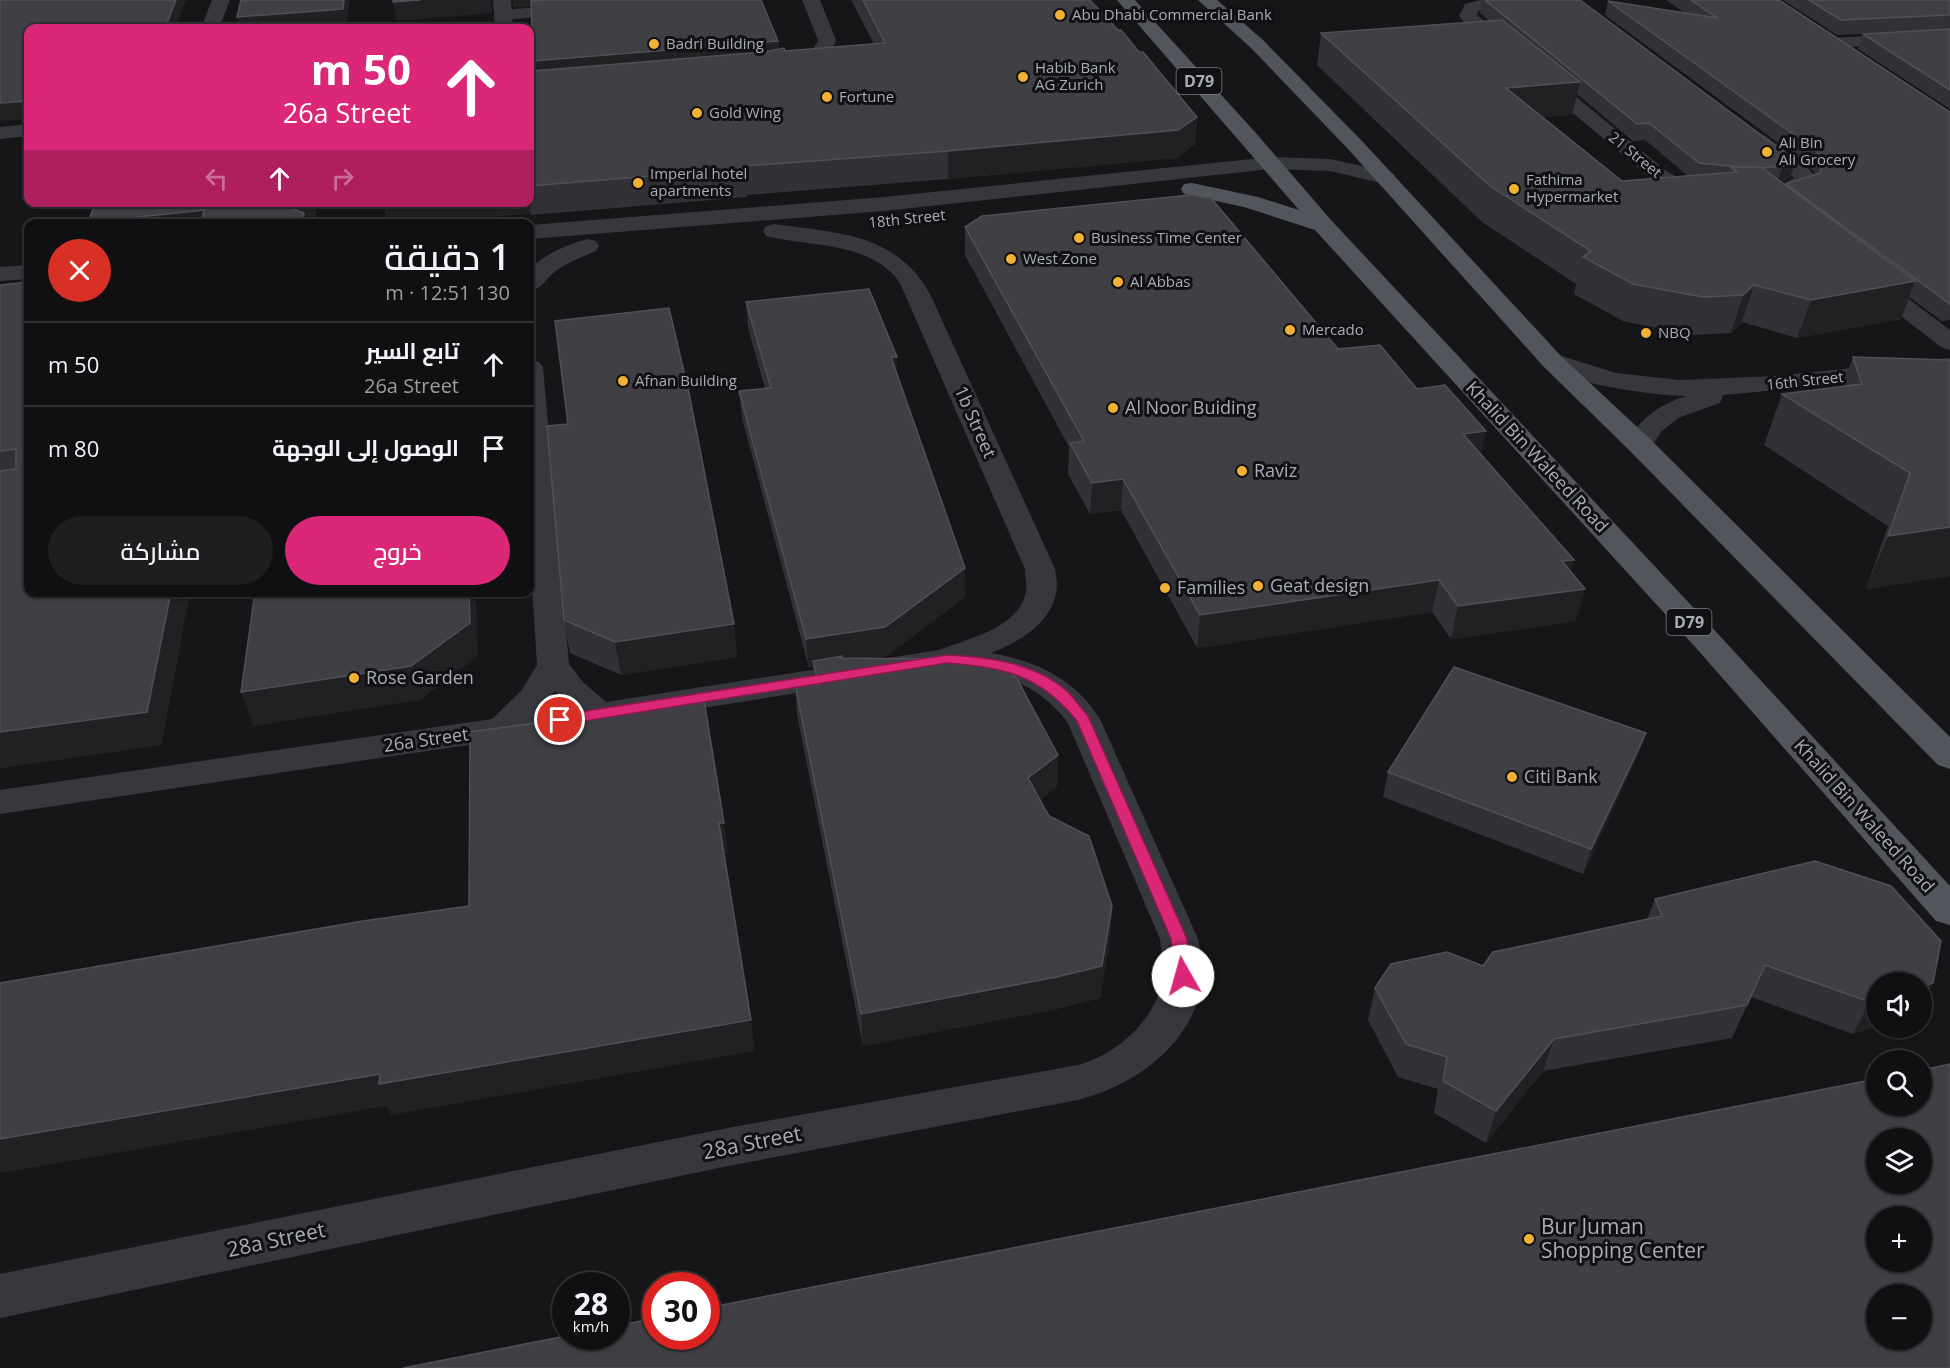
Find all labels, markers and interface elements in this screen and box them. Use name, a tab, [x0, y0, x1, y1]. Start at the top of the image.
place label: Abu Dhabi Commercial Bank	[1072, 4, 1272, 24]
marker: Abu Dhabi Commercial Bank	[1053, 8, 1067, 22]
place label: Badri Building	[666, 33, 764, 53]
marker: Badri Building	[647, 37, 661, 51]
text: 50 m	[311, 40, 411, 97]
icon: ahead	[432, 48, 510, 126]
place label: Habib Bank AG Zurich	[1035, 57, 1116, 94]
road number: D79	[1176, 68, 1222, 94]
marker: Habib Bank AG Zurich	[1016, 70, 1030, 84]
place label: Fortune	[839, 86, 894, 106]
marker: Fortune	[820, 90, 834, 104]
text: 26a Street	[283, 94, 411, 131]
place label: Gold Wing	[709, 102, 781, 122]
marker: Gold Wing	[690, 106, 704, 120]
street label: 21 Street	[1605, 127, 1666, 182]
place label: Ali Bin Ali Grocery	[1779, 132, 1856, 169]
marker: Ali Bin Ali Grocery	[1760, 145, 1774, 159]
icon: left	[200, 162, 233, 195]
icon: ahead	[263, 162, 296, 195]
icon: right	[326, 162, 359, 195]
place label: Imperial hotel apartments	[650, 163, 747, 200]
place label: Fathima Hypermarket	[1526, 169, 1618, 206]
marker: Imperial hotel apartments	[631, 176, 645, 190]
marker: Fathima Hypermarket	[1507, 182, 1521, 196]
street label: 18th Street	[867, 204, 946, 232]
place label: Business Time Center	[1091, 227, 1242, 247]
marker: Business Time Center	[1072, 231, 1086, 245]
text: 1 دقيقة	[384, 232, 510, 281]
button: close	[48, 239, 111, 302]
place label: West Zone	[1023, 248, 1097, 268]
marker: West Zone	[1004, 252, 1018, 266]
place label: Al Abbas	[1130, 271, 1191, 291]
marker: Al Abbas	[1111, 275, 1125, 289]
text: 130 m · 12:51	[385, 279, 510, 306]
place label: Mercado	[1302, 319, 1364, 339]
place label: NBQ	[1658, 322, 1691, 342]
marker: Mercado	[1283, 323, 1297, 337]
marker: NBQ	[1639, 326, 1653, 340]
text: تابع السير	[366, 335, 459, 365]
icon: ahead	[477, 348, 510, 381]
text: 50 m	[48, 349, 99, 379]
street label: 16th Street	[1765, 366, 1844, 394]
place label: Afnan Building	[635, 370, 737, 390]
text: 26a Street	[364, 372, 459, 399]
marker: Afnan Building	[616, 374, 630, 388]
street label: Khalid Bin Waleed Road	[1461, 375, 1614, 537]
street label: 1b Street	[949, 382, 1002, 461]
place label: Al Noor Buiding	[1125, 395, 1257, 419]
marker: Al Noor Buiding	[1106, 401, 1120, 415]
text: الوصول إلى الوجهة	[272, 432, 459, 462]
icon: arrive	[477, 432, 510, 465]
text: 80 m	[48, 433, 99, 463]
place label: Raviz	[1254, 458, 1297, 482]
marker: Raviz	[1235, 464, 1249, 478]
button: مشاركة	[48, 516, 273, 585]
button: خروج	[285, 516, 510, 585]
place label: Geat design	[1270, 573, 1369, 597]
place label: Families	[1177, 575, 1245, 599]
marker: Geat design	[1251, 579, 1265, 593]
marker: Families	[1158, 581, 1172, 595]
road number: D79	[1666, 609, 1712, 635]
place label: Rose Garden	[366, 665, 474, 689]
marker: Rose Garden	[347, 671, 361, 685]
pin	[534, 694, 585, 745]
icon: arrive	[543, 703, 576, 736]
street label: 26a Street	[382, 721, 470, 757]
street label: Khalid Bin Waleed Road	[1789, 733, 1940, 897]
place label: Citi Bank	[1524, 764, 1598, 788]
marker: Citi Bank	[1505, 770, 1519, 784]
position arrow	[1151, 944, 1215, 1008]
map controls	[1866, 972, 1932, 1350]
button: sound	[1866, 972, 1932, 1038]
button: search	[1866, 1050, 1932, 1116]
street label: 28a Street	[700, 1119, 803, 1165]
button: layers	[1866, 1128, 1932, 1194]
button: +	[1866, 1206, 1932, 1272]
place label: Bur Juman Shopping Center	[1541, 1212, 1705, 1264]
street label: 28a Street	[224, 1215, 328, 1263]
marker: Bur Juman Shopping Center	[1522, 1232, 1536, 1246]
speed limit sign: 30	[642, 1272, 720, 1350]
text: 28	[574, 1283, 608, 1324]
button: −	[1866, 1284, 1932, 1350]
text: km/h	[573, 1316, 609, 1336]

